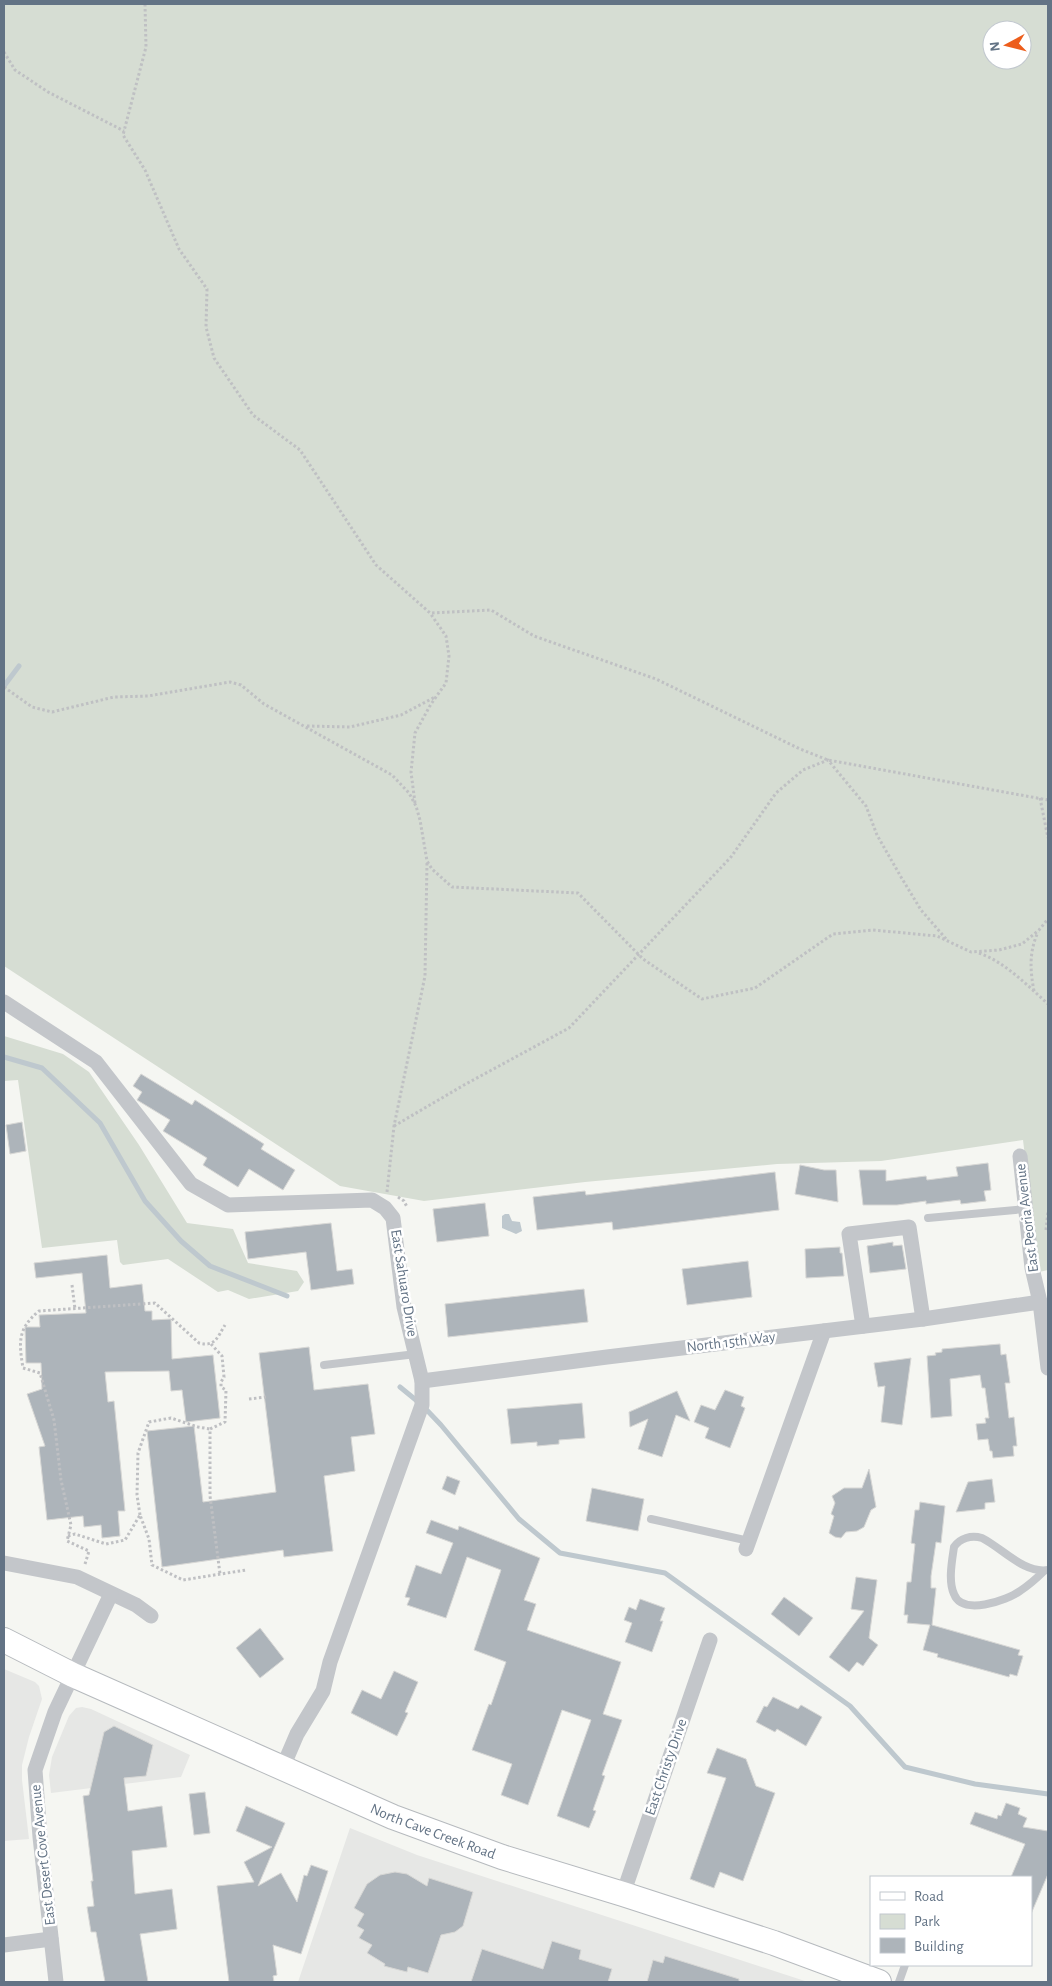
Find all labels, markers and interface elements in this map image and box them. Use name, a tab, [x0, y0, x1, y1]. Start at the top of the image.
north arrow	[982, 20, 1032, 70]
text: N	[988, 41, 1003, 52]
street label: East Peoria Avenue	[1013, 1163, 1041, 1273]
street label: East Sahuaro Drive	[388, 1228, 420, 1338]
street label: North 15th Way	[686, 1329, 777, 1355]
street label: East Christy Drive	[642, 1717, 690, 1817]
street label: East Desert Cove Avenue	[28, 1784, 58, 1926]
street label: North Cave Creek Road	[368, 1800, 498, 1862]
legend	[870, 1876, 1032, 1966]
text: Road	[914, 1889, 944, 1904]
text: Park	[914, 1914, 940, 1929]
text: Building	[914, 1939, 964, 1954]

